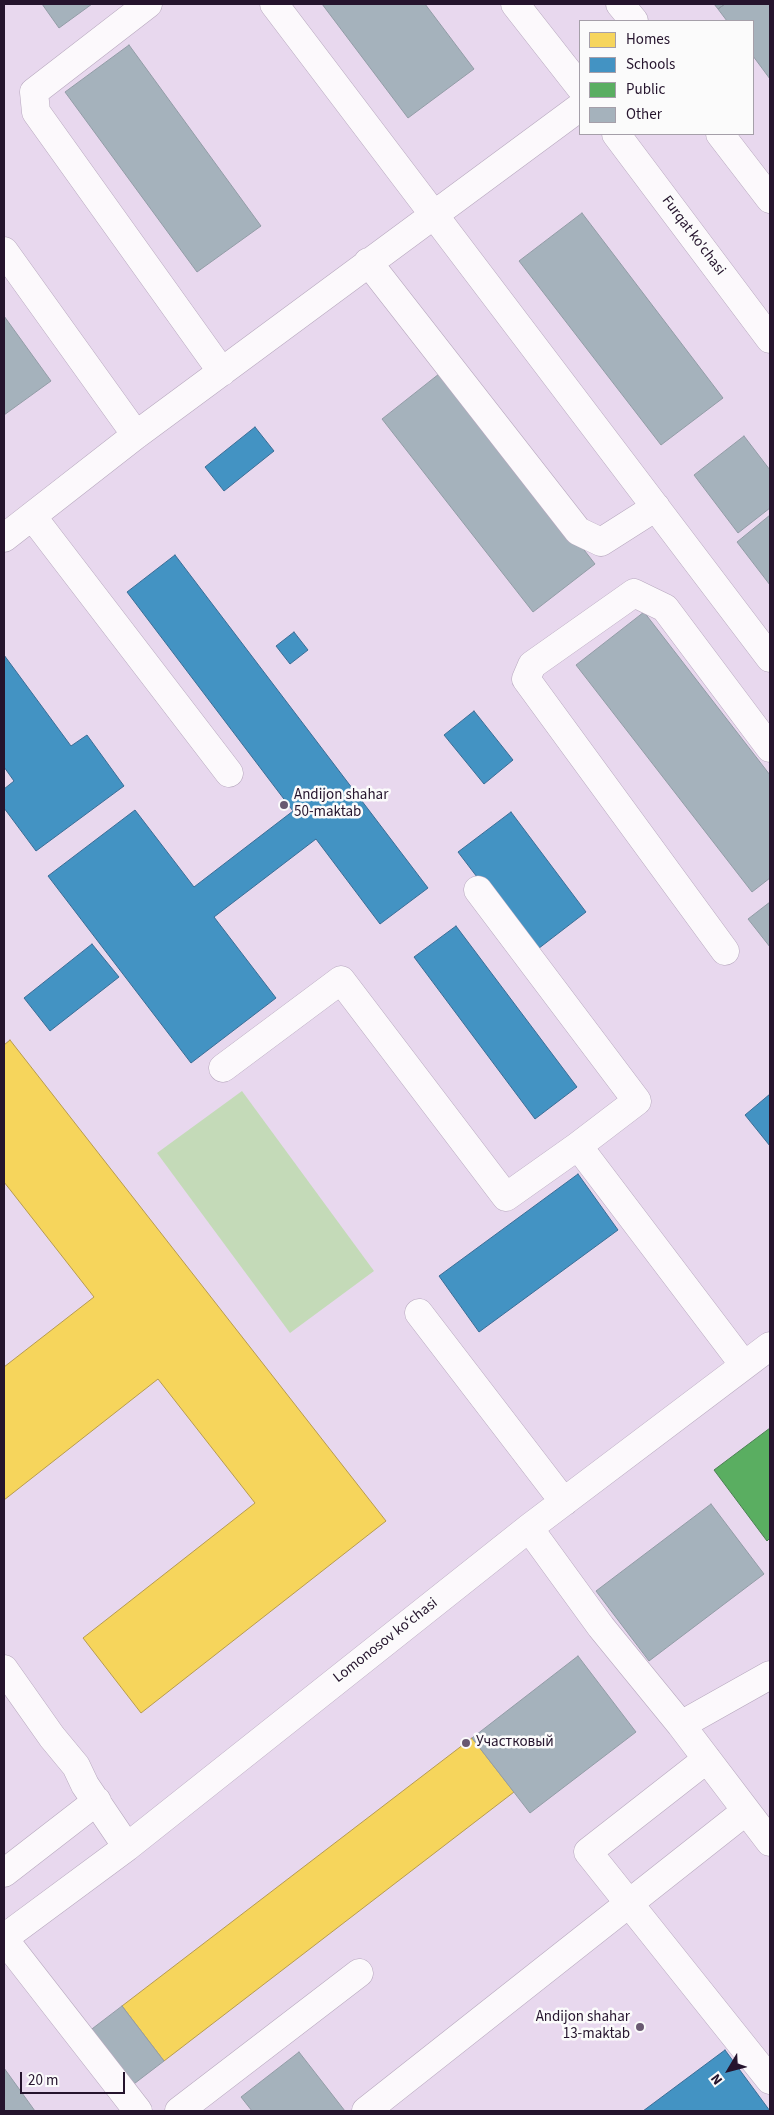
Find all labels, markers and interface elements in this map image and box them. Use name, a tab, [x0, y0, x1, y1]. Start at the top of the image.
legend	[579, 20, 754, 135]
text: Homes	[626, 29, 670, 50]
text: Schools	[626, 54, 675, 75]
text: Public	[626, 79, 665, 100]
text: Other	[626, 104, 662, 125]
street label: Furqat ko'chasi	[657, 193, 729, 279]
place label: Andijon shahar 50-maktab	[294, 787, 388, 822]
marker: Andijon shahar 50-maktab	[278, 799, 290, 811]
street label: Lomonosov koʻchasi	[330, 1595, 442, 1687]
place label: Участковый	[476, 1734, 554, 1752]
marker: Участковый	[460, 1737, 472, 1749]
place label: Andijon shahar 13-maktab	[536, 2009, 630, 2044]
marker: Andijon shahar 13-maktab	[634, 2021, 646, 2033]
north arrow	[704, 2045, 754, 2095]
scale bar	[22, 2062, 128, 2094]
text: N	[706, 2069, 728, 2089]
text: 20 m	[28, 2070, 58, 2091]

